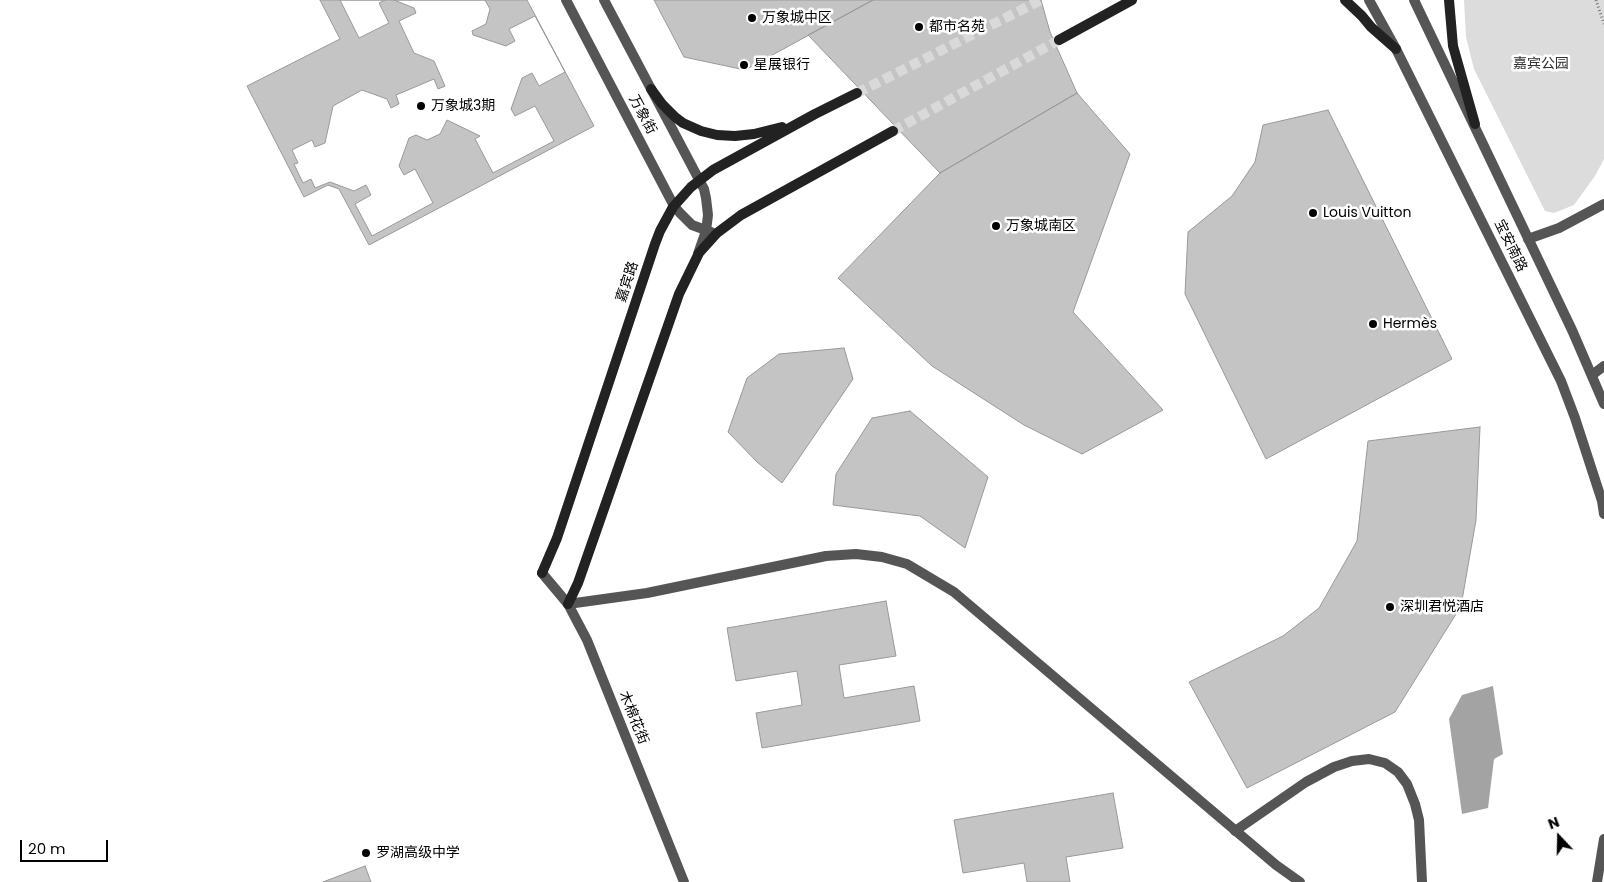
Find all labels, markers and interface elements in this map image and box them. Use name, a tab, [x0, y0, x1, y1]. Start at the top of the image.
place label: 万象城中区	[762, 10, 832, 26]
marker: 万象城中区	[746, 12, 758, 24]
place label: 都市名苑	[929, 19, 985, 35]
marker: 都市名苑	[913, 21, 925, 33]
park label: 嘉宾公园	[1513, 56, 1569, 72]
place label: 星展银行	[754, 57, 810, 73]
marker: 星展银行	[738, 59, 750, 71]
street label: 万象街	[625, 93, 659, 137]
place label: 万象城3期	[431, 98, 495, 114]
marker: 万象城3期	[415, 100, 427, 112]
place label: Louis Vuitton	[1323, 205, 1411, 221]
marker: Louis Vuitton	[1307, 207, 1319, 219]
street label: 宝安南路	[1490, 217, 1530, 275]
place label: 万象城南区	[1006, 218, 1076, 234]
marker: 万象城南区	[990, 220, 1002, 232]
street label: 嘉宾路	[614, 259, 642, 305]
place label: Hermès	[1383, 316, 1437, 332]
marker: Hermès	[1367, 318, 1379, 330]
place label: 深圳君悦酒店	[1400, 599, 1484, 615]
marker: 深圳君悦酒店	[1384, 601, 1396, 613]
street label: 木棉花街	[615, 689, 651, 747]
north arrow	[1534, 812, 1584, 862]
text: N	[1545, 812, 1562, 834]
scale bar	[22, 830, 110, 862]
text: 20 m	[28, 838, 66, 859]
place label: 罗湖高级中学	[376, 845, 460, 861]
marker: 罗湖高级中学	[360, 847, 372, 859]

